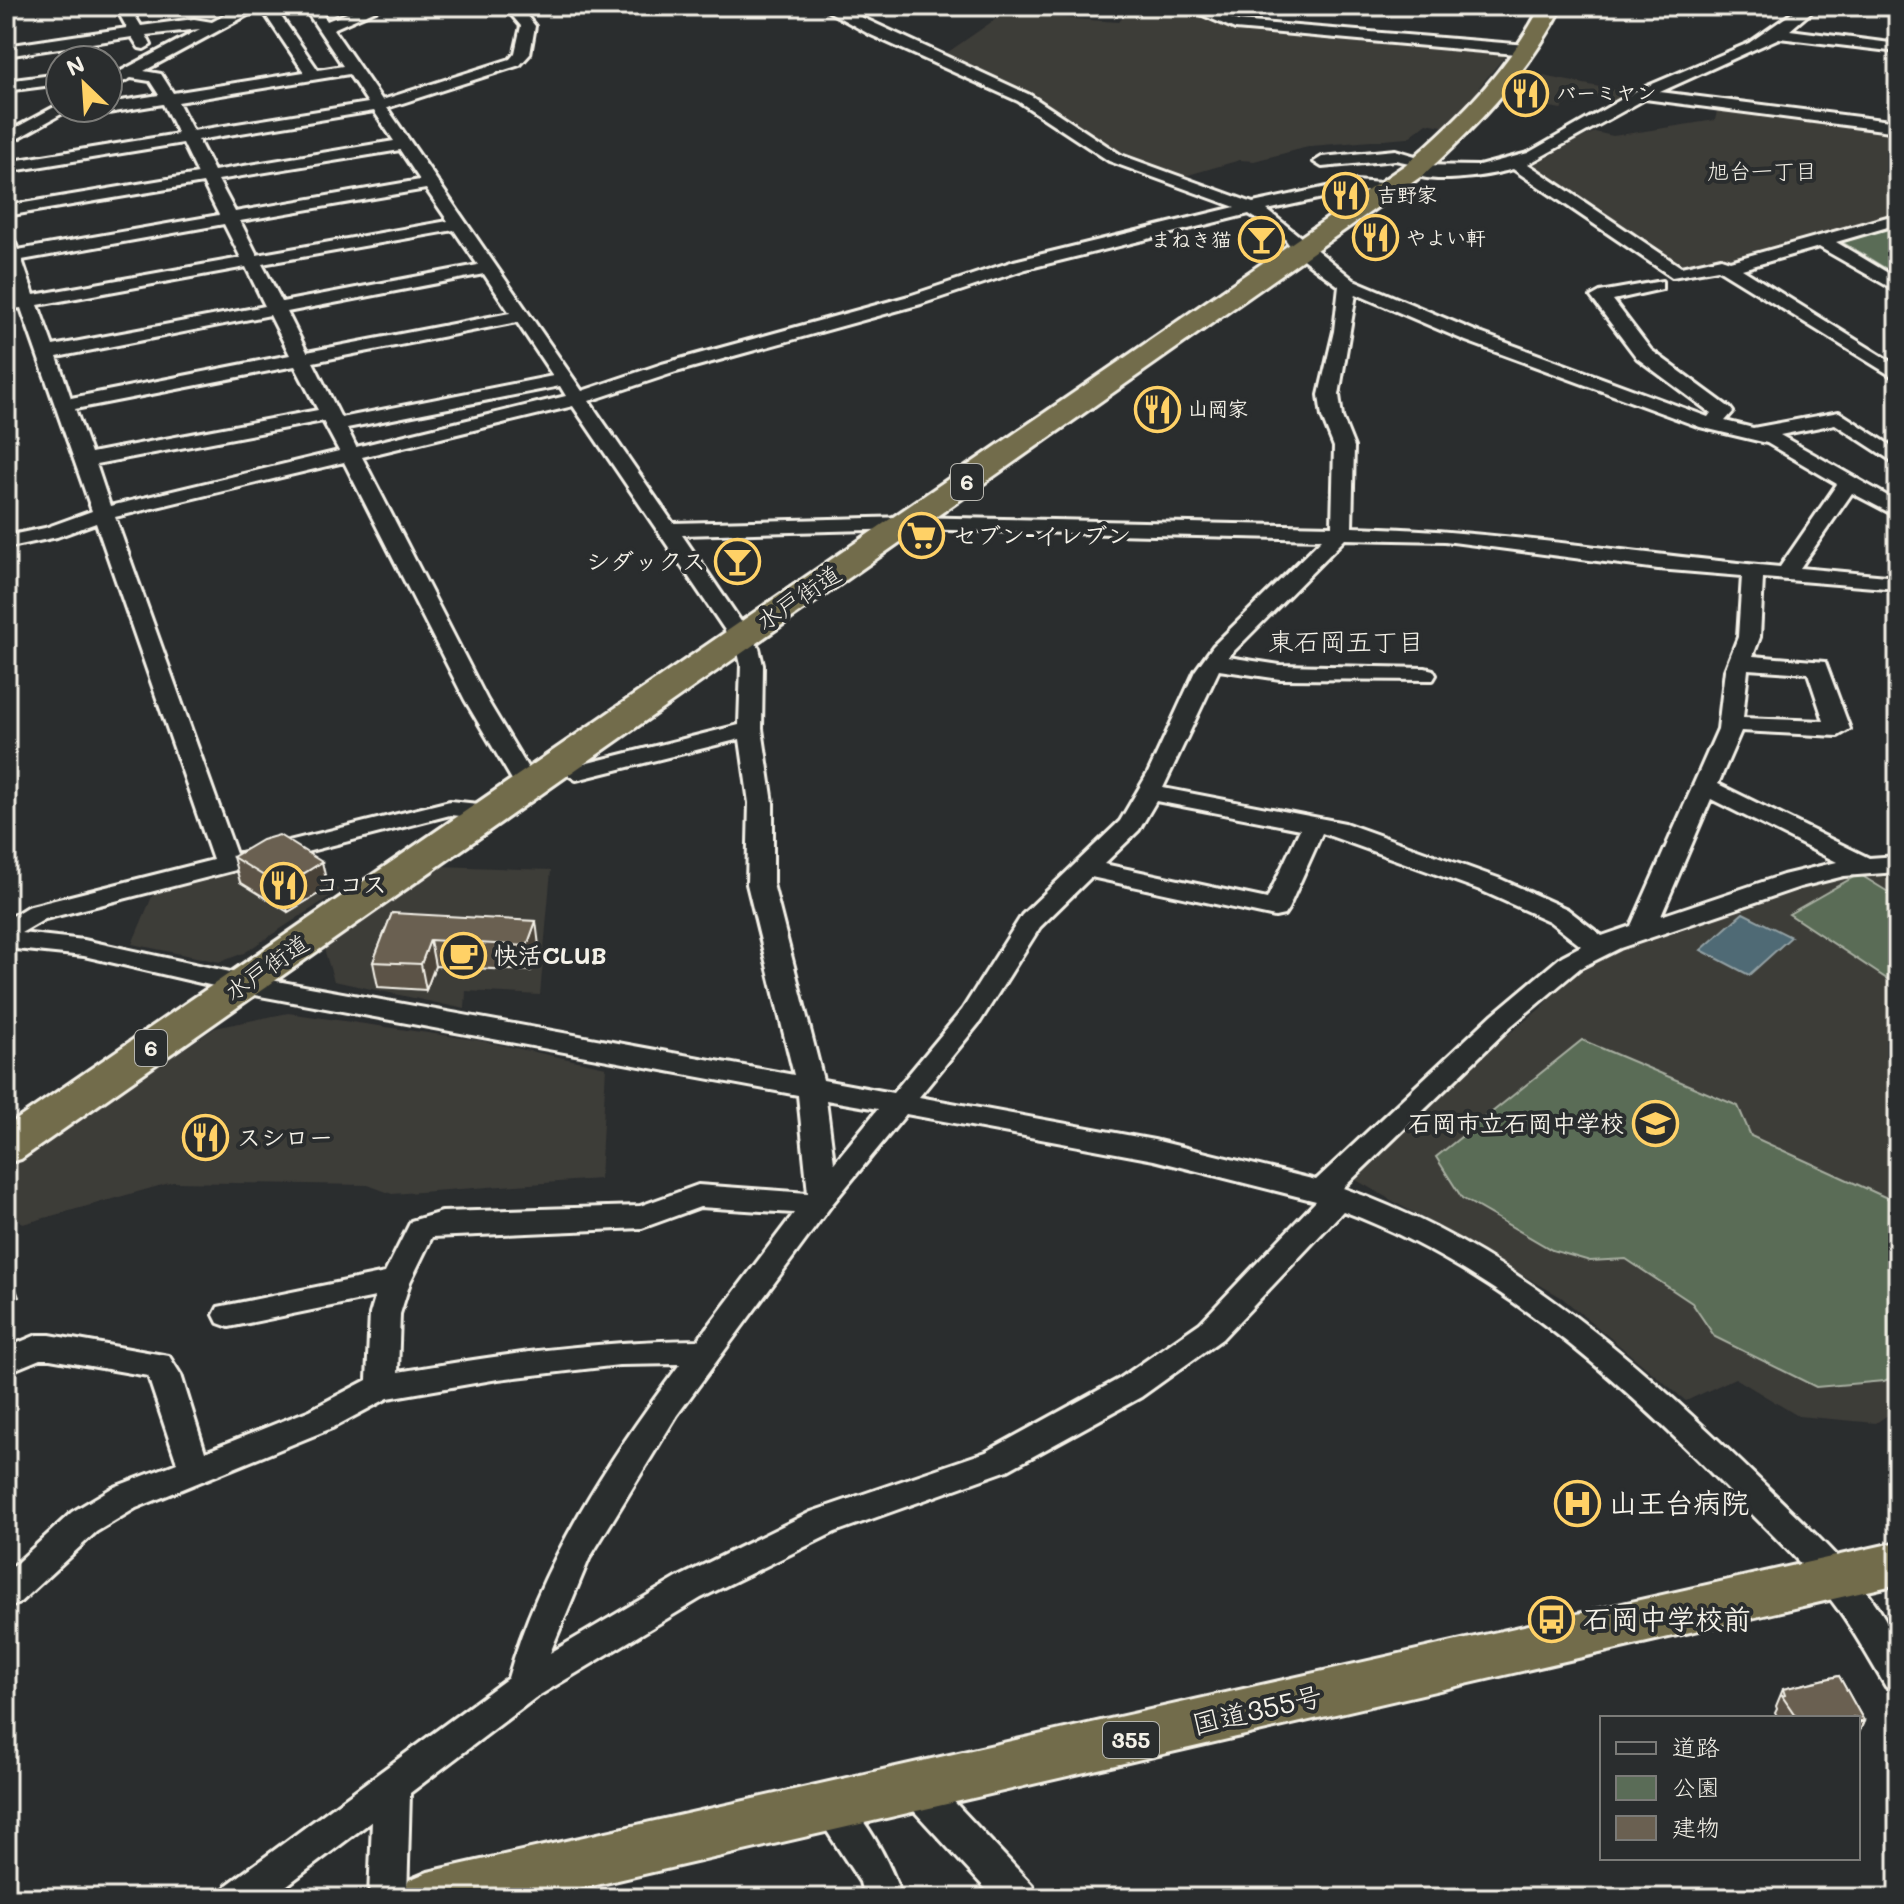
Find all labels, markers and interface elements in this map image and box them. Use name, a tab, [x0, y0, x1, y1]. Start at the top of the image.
north arrow	[44, 44, 124, 124]
text: N	[62, 49, 89, 82]
restaurant icon: バーミヤン	[1501, 69, 1549, 117]
place label: バーミヤン	[1556, 79, 1656, 105]
district label: 旭台一丁目	[1707, 156, 1817, 185]
restaurant icon: 吉野家	[1322, 171, 1370, 219]
place label: 吉野家	[1377, 181, 1437, 207]
restaurant icon: やよい軒	[1351, 214, 1399, 262]
bar icon: まねき猫	[1238, 216, 1286, 264]
place label: やよい軒	[1406, 224, 1486, 250]
place label: まねき猫	[1151, 226, 1231, 252]
restaurant icon: 山岡家	[1133, 385, 1181, 433]
place label: 山岡家	[1188, 395, 1248, 421]
road number: 6	[951, 464, 983, 500]
supermarket icon: セブン-イレブン	[898, 512, 946, 560]
place label: セブン-イレブン	[953, 519, 1131, 550]
bar icon: シダックス	[713, 538, 761, 586]
place label: シダックス	[586, 545, 706, 576]
street label: 水戸街道	[750, 557, 847, 636]
district label: 東石岡五丁目	[1268, 624, 1424, 658]
restaurant icon: ココス	[260, 861, 308, 909]
place label: ココス	[315, 868, 387, 899]
street label: 水戸街道	[218, 927, 314, 1007]
cafe icon: 快活CLUB	[439, 932, 487, 980]
place label: 快活CLUB	[494, 939, 607, 970]
road number: 6	[135, 1030, 167, 1066]
school or university icon: 石岡市立石岡中学校	[1631, 1100, 1679, 1148]
place label: 石岡市立石岡中学校	[1408, 1107, 1624, 1138]
restaurant icon: スシロー	[182, 1114, 230, 1162]
place label: スシロー	[237, 1121, 333, 1152]
hospital icon: 山王台病院	[1554, 1479, 1602, 1527]
place label: 山王台病院	[1609, 1484, 1749, 1520]
bus stop icon: 石岡中学校前	[1528, 1595, 1576, 1643]
place label: 石岡中学校前	[1583, 1600, 1751, 1636]
street label: 国道355号	[1188, 1677, 1326, 1742]
legend	[1600, 1716, 1860, 1860]
road number: 355	[1103, 1722, 1159, 1758]
text: 道路	[1672, 1731, 1720, 1762]
text: 公園	[1672, 1771, 1720, 1802]
text: 建物	[1672, 1811, 1720, 1842]

